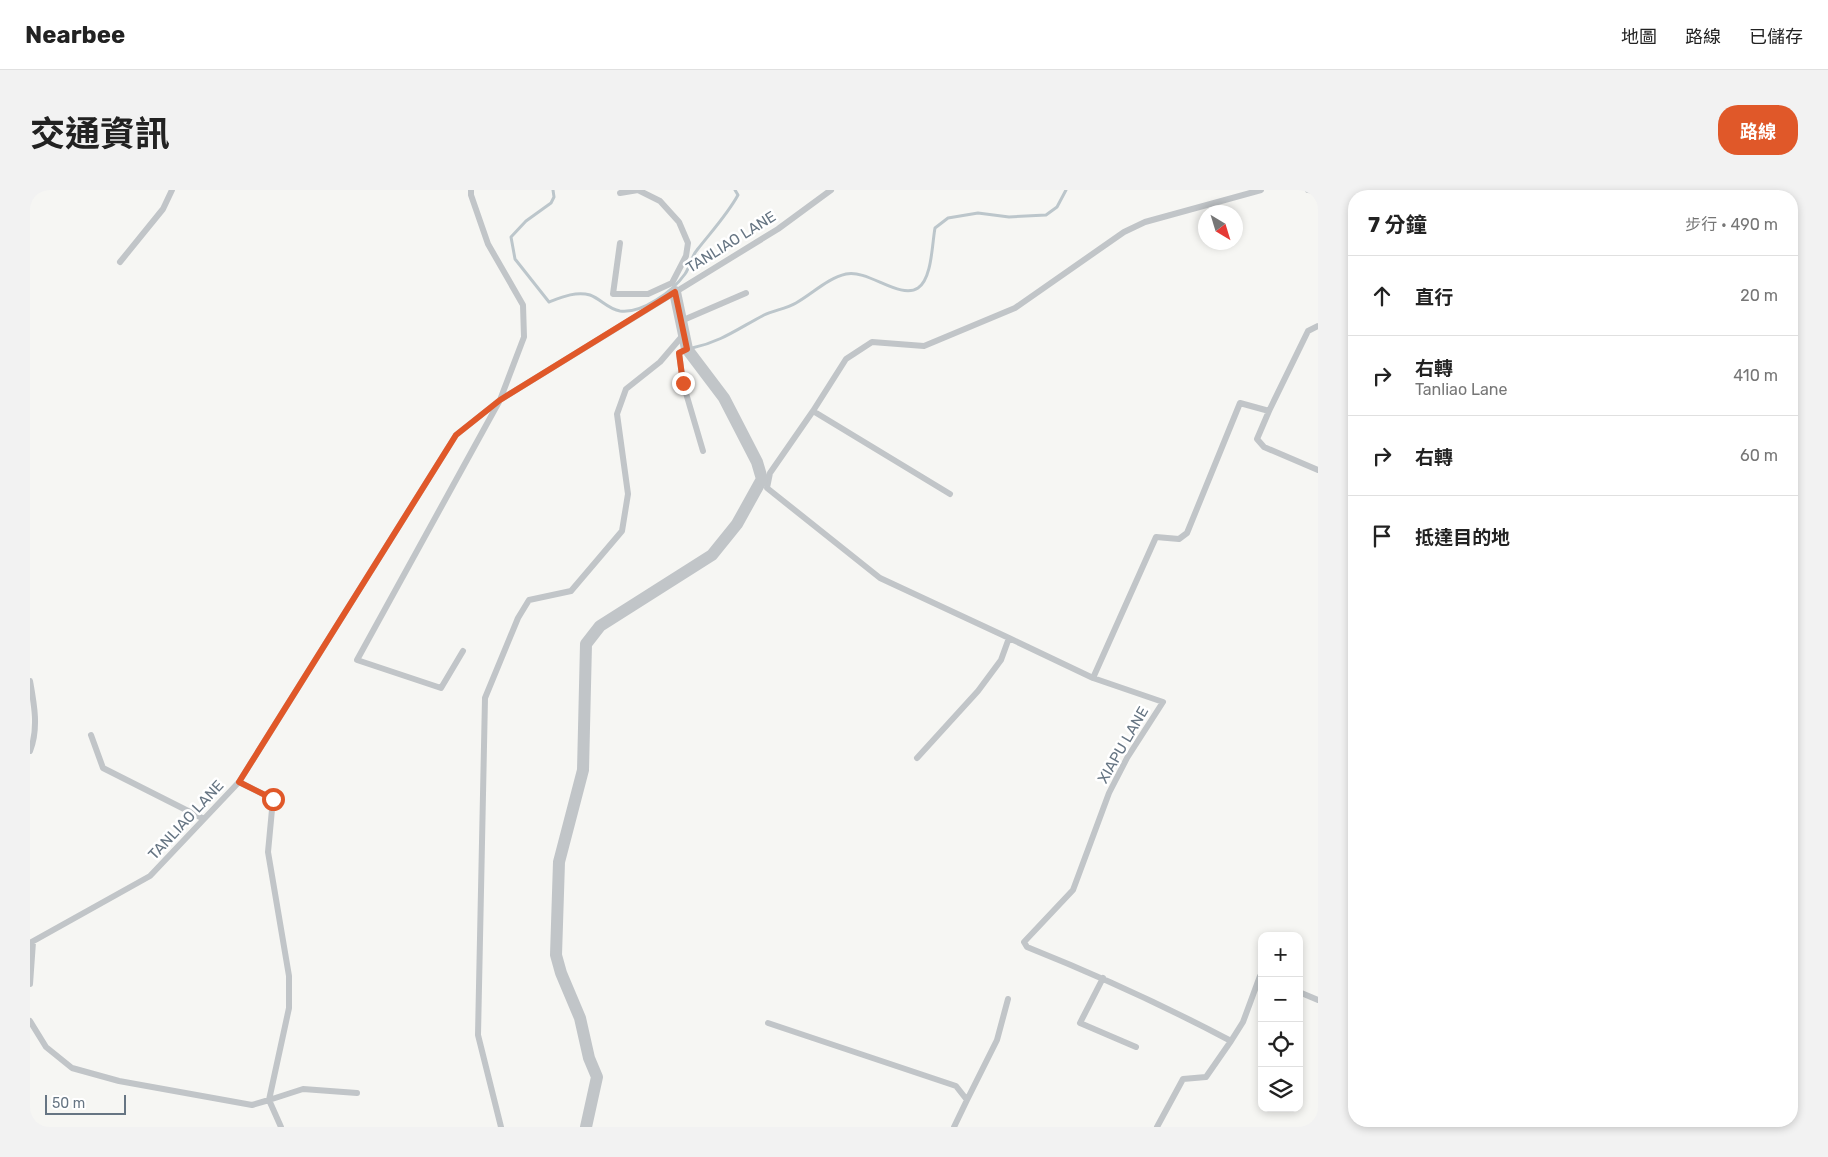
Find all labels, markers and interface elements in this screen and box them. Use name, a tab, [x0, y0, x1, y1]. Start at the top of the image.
text: Nearbee	[25, 21, 125, 49]
text: 地圖	[1621, 26, 1657, 48]
text: 路線	[1685, 26, 1721, 48]
text: 已儲存	[1749, 26, 1803, 48]
button: 路線	[1718, 105, 1798, 155]
text: 交通資訊	[30, 113, 170, 155]
north arrow	[1198, 205, 1243, 250]
street label: TANLIAO LANE	[683, 207, 779, 277]
text: 7 分鐘	[1368, 212, 1427, 237]
text: 步行 · 490 m	[1685, 215, 1778, 234]
icon: ahead	[1368, 282, 1396, 310]
text: 直行	[1415, 286, 1453, 309]
text: 20 m	[1740, 286, 1778, 305]
text: 右轉	[1415, 357, 1453, 380]
icon: right	[1368, 362, 1396, 390]
text: 410 m	[1733, 366, 1778, 385]
route end	[672, 372, 695, 395]
text: Tanliao Lane	[1415, 380, 1508, 399]
icon: right	[1368, 442, 1396, 470]
text: 右轉	[1415, 446, 1453, 469]
text: 60 m	[1740, 446, 1778, 465]
icon: arrive	[1368, 522, 1396, 550]
text: 抵達目的地	[1415, 526, 1510, 549]
street label: XIAPU LANE	[1094, 703, 1152, 787]
street label: TANLIAO LANE	[145, 776, 227, 864]
route start	[262, 788, 285, 811]
map controls	[1258, 932, 1303, 1112]
button: +	[1258, 932, 1303, 977]
button: −	[1258, 977, 1303, 1022]
button: locate	[1258, 1022, 1303, 1067]
button: layers	[1258, 1067, 1303, 1112]
scale bar	[45, 1092, 126, 1115]
text: 50 m	[52, 1095, 85, 1112]

